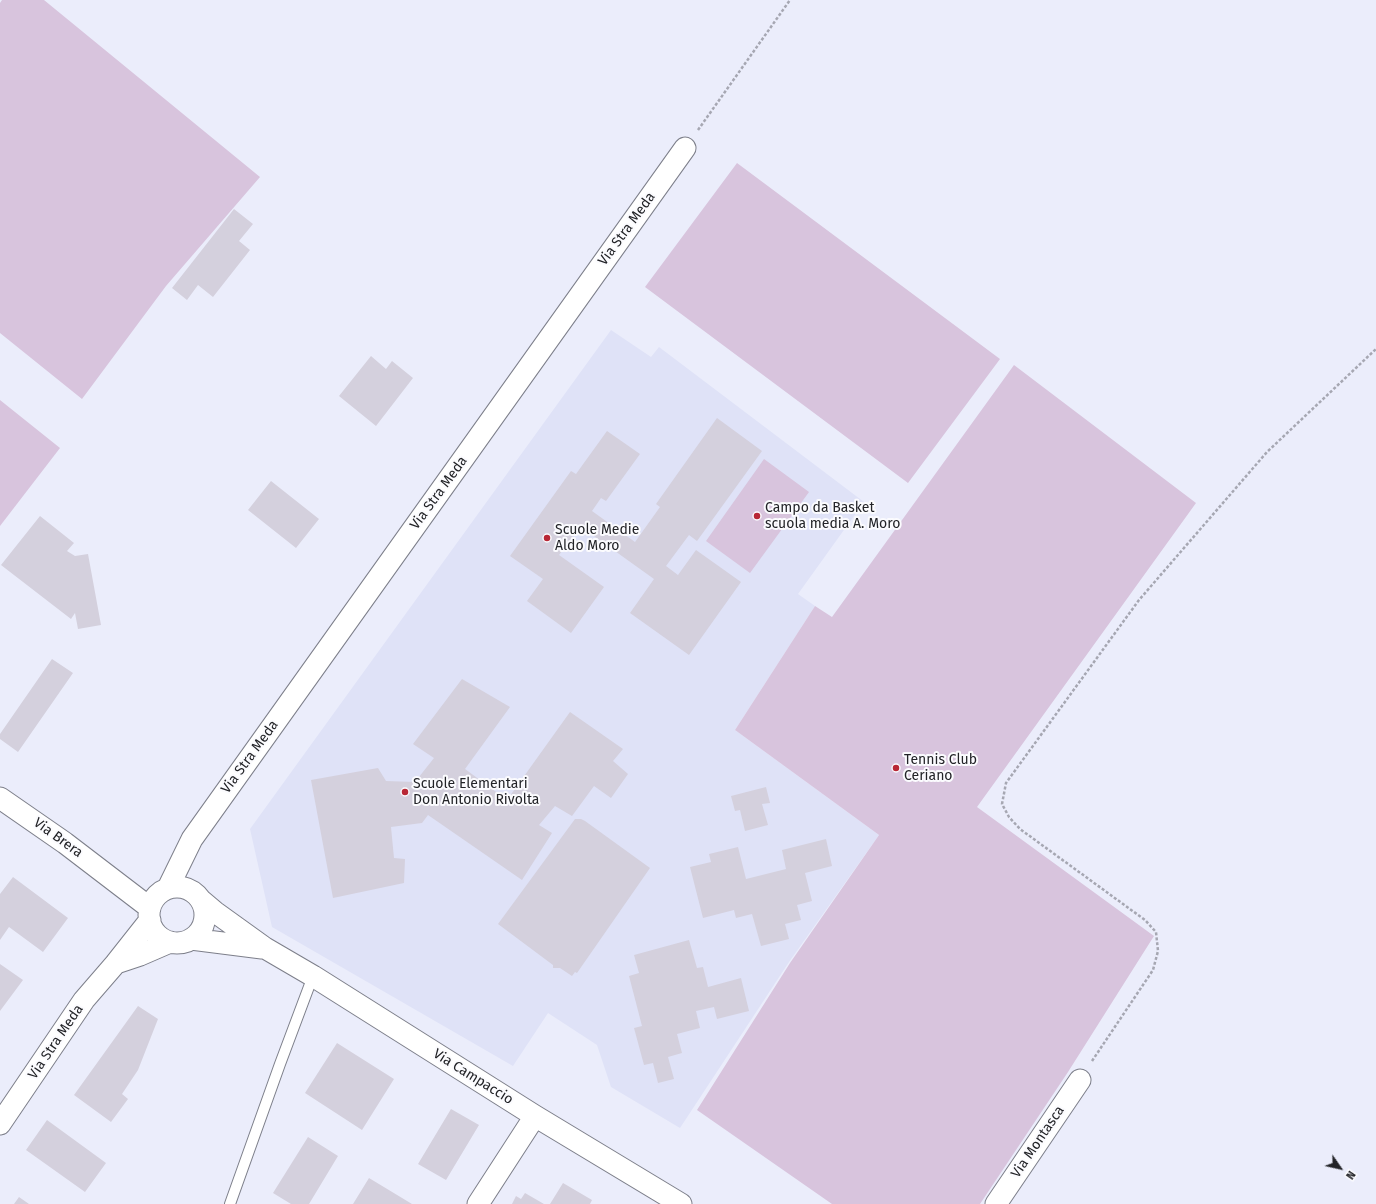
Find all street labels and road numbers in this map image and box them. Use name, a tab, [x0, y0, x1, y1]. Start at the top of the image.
street label: Via Stra Meda	[595, 189, 659, 269]
street label: Via Stra Meda	[407, 453, 471, 533]
street label: Via Stra Meda	[218, 717, 282, 797]
street label: Via Brera	[30, 815, 86, 861]
street label: Via Stra Meda	[25, 1001, 87, 1083]
street label: Via Campaccio	[430, 1046, 516, 1108]
street label: Via Montasca	[1008, 1103, 1068, 1181]

